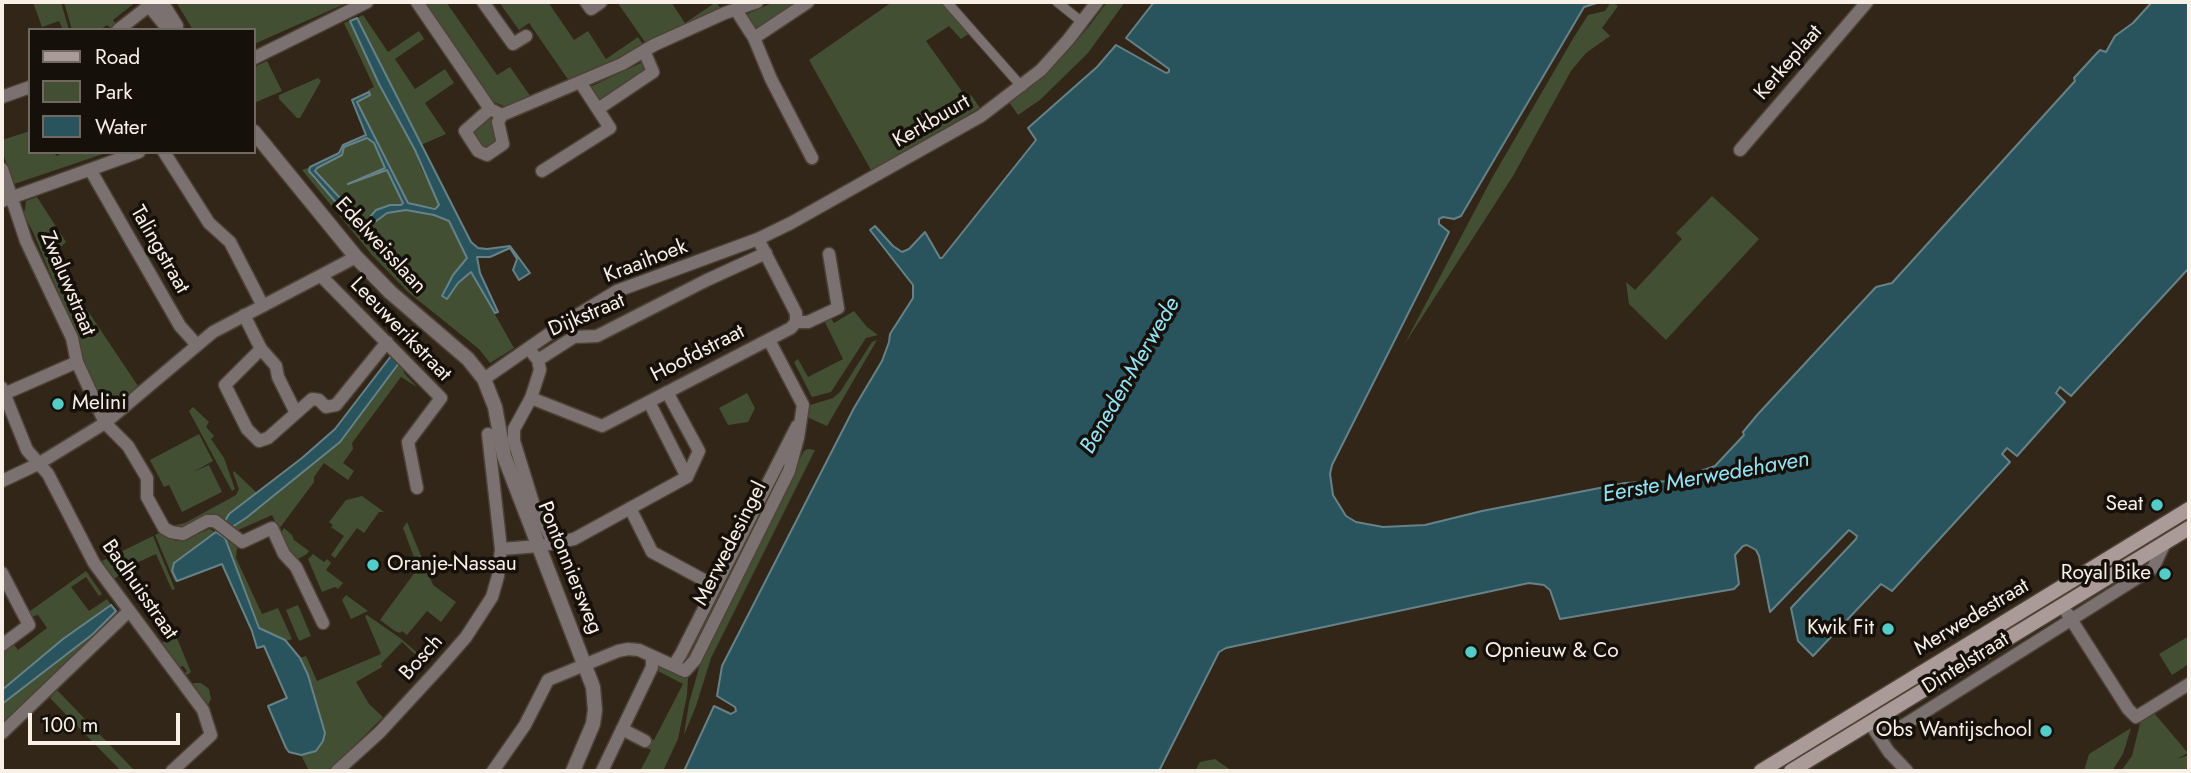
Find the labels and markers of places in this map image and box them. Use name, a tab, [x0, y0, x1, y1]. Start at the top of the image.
place label: Melini	[72, 391, 127, 417]
marker: Melini	[50, 396, 66, 412]
place label: Seat	[2106, 492, 2143, 518]
marker: Seat	[2149, 497, 2165, 513]
place label: Oranje-Nassau	[387, 552, 517, 578]
marker: Oranje-Nassau	[365, 557, 381, 573]
place label: Royal Bike	[2061, 561, 2151, 587]
marker: Royal Bike	[2157, 566, 2173, 582]
place label: Kwik Fit	[1807, 616, 1874, 642]
marker: Kwik Fit	[1880, 621, 1896, 637]
place label: Opnieuw & Co	[1485, 639, 1619, 665]
marker: Opnieuw & Co	[1463, 644, 1479, 660]
place label: Obs Wantijschool	[1876, 718, 2032, 744]
marker: Obs Wantijschool	[2038, 723, 2054, 739]

